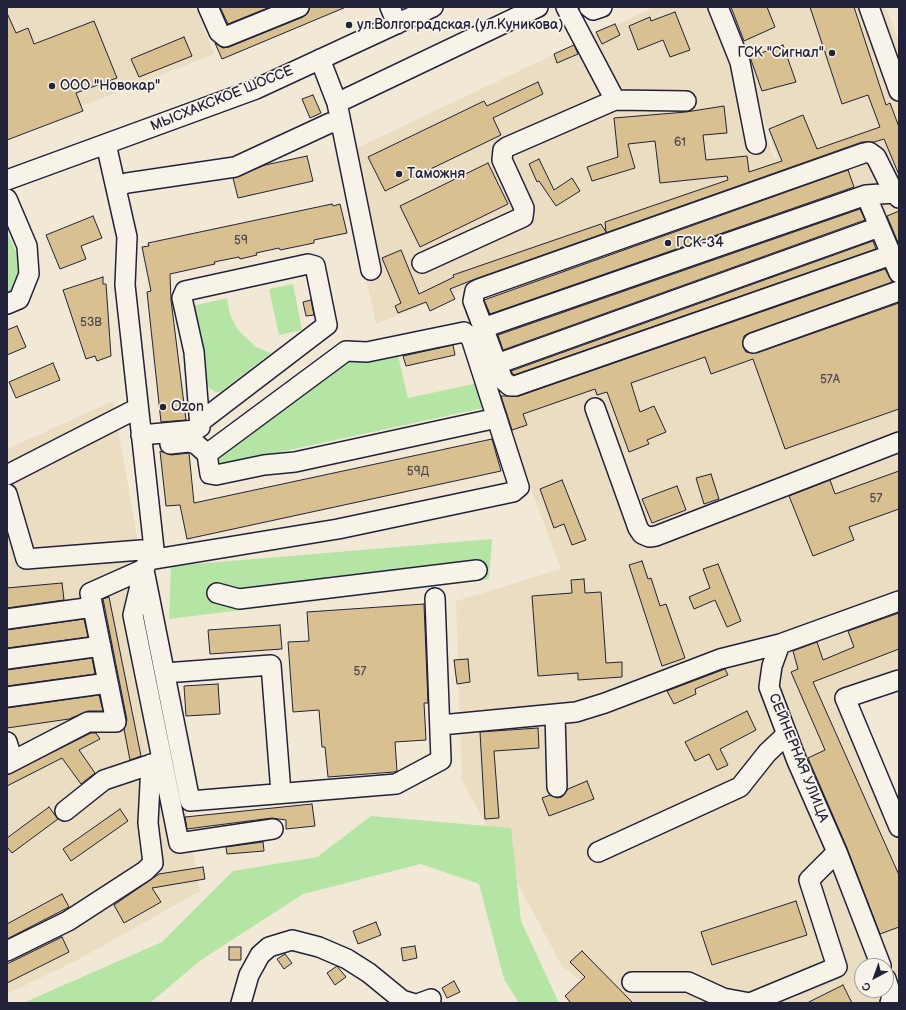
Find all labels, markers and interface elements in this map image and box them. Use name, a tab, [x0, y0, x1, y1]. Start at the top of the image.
place label: ул.Волгоградская (ул.Куникова)	[357, 17, 563, 33]
marker: ул.Волгоградская (ул.Куникова)	[344, 20, 354, 30]
place label: ГСК "Сигнал"	[737, 45, 824, 61]
marker: ГСК "Сигнал"	[827, 48, 837, 58]
street label: МЫСХАКСКОЕ ШОССЕ	[148, 63, 296, 135]
place label: ООО "Новокар"	[60, 78, 160, 94]
marker: ООО "Новокар"	[47, 81, 57, 91]
house number: 61	[674, 136, 686, 150]
place label: Таможня	[407, 166, 465, 182]
marker: Таможня	[394, 169, 404, 179]
house number: 59	[234, 234, 248, 248]
place label: ГСК-34	[676, 235, 724, 251]
marker: ГСК-34	[663, 238, 673, 248]
house number: 53В	[80, 316, 102, 330]
house number: 57А	[820, 373, 840, 387]
place label: Ozon	[171, 399, 204, 415]
marker: Ozon	[158, 402, 168, 412]
house number: 59Д	[407, 465, 429, 479]
house number: 57	[870, 492, 882, 506]
house number: 57	[354, 665, 366, 679]
street label: СЕЙНЕРНАЯ УЛИЦА	[764, 691, 832, 825]
north arrow	[854, 958, 894, 998]
text: С	[859, 979, 874, 994]

